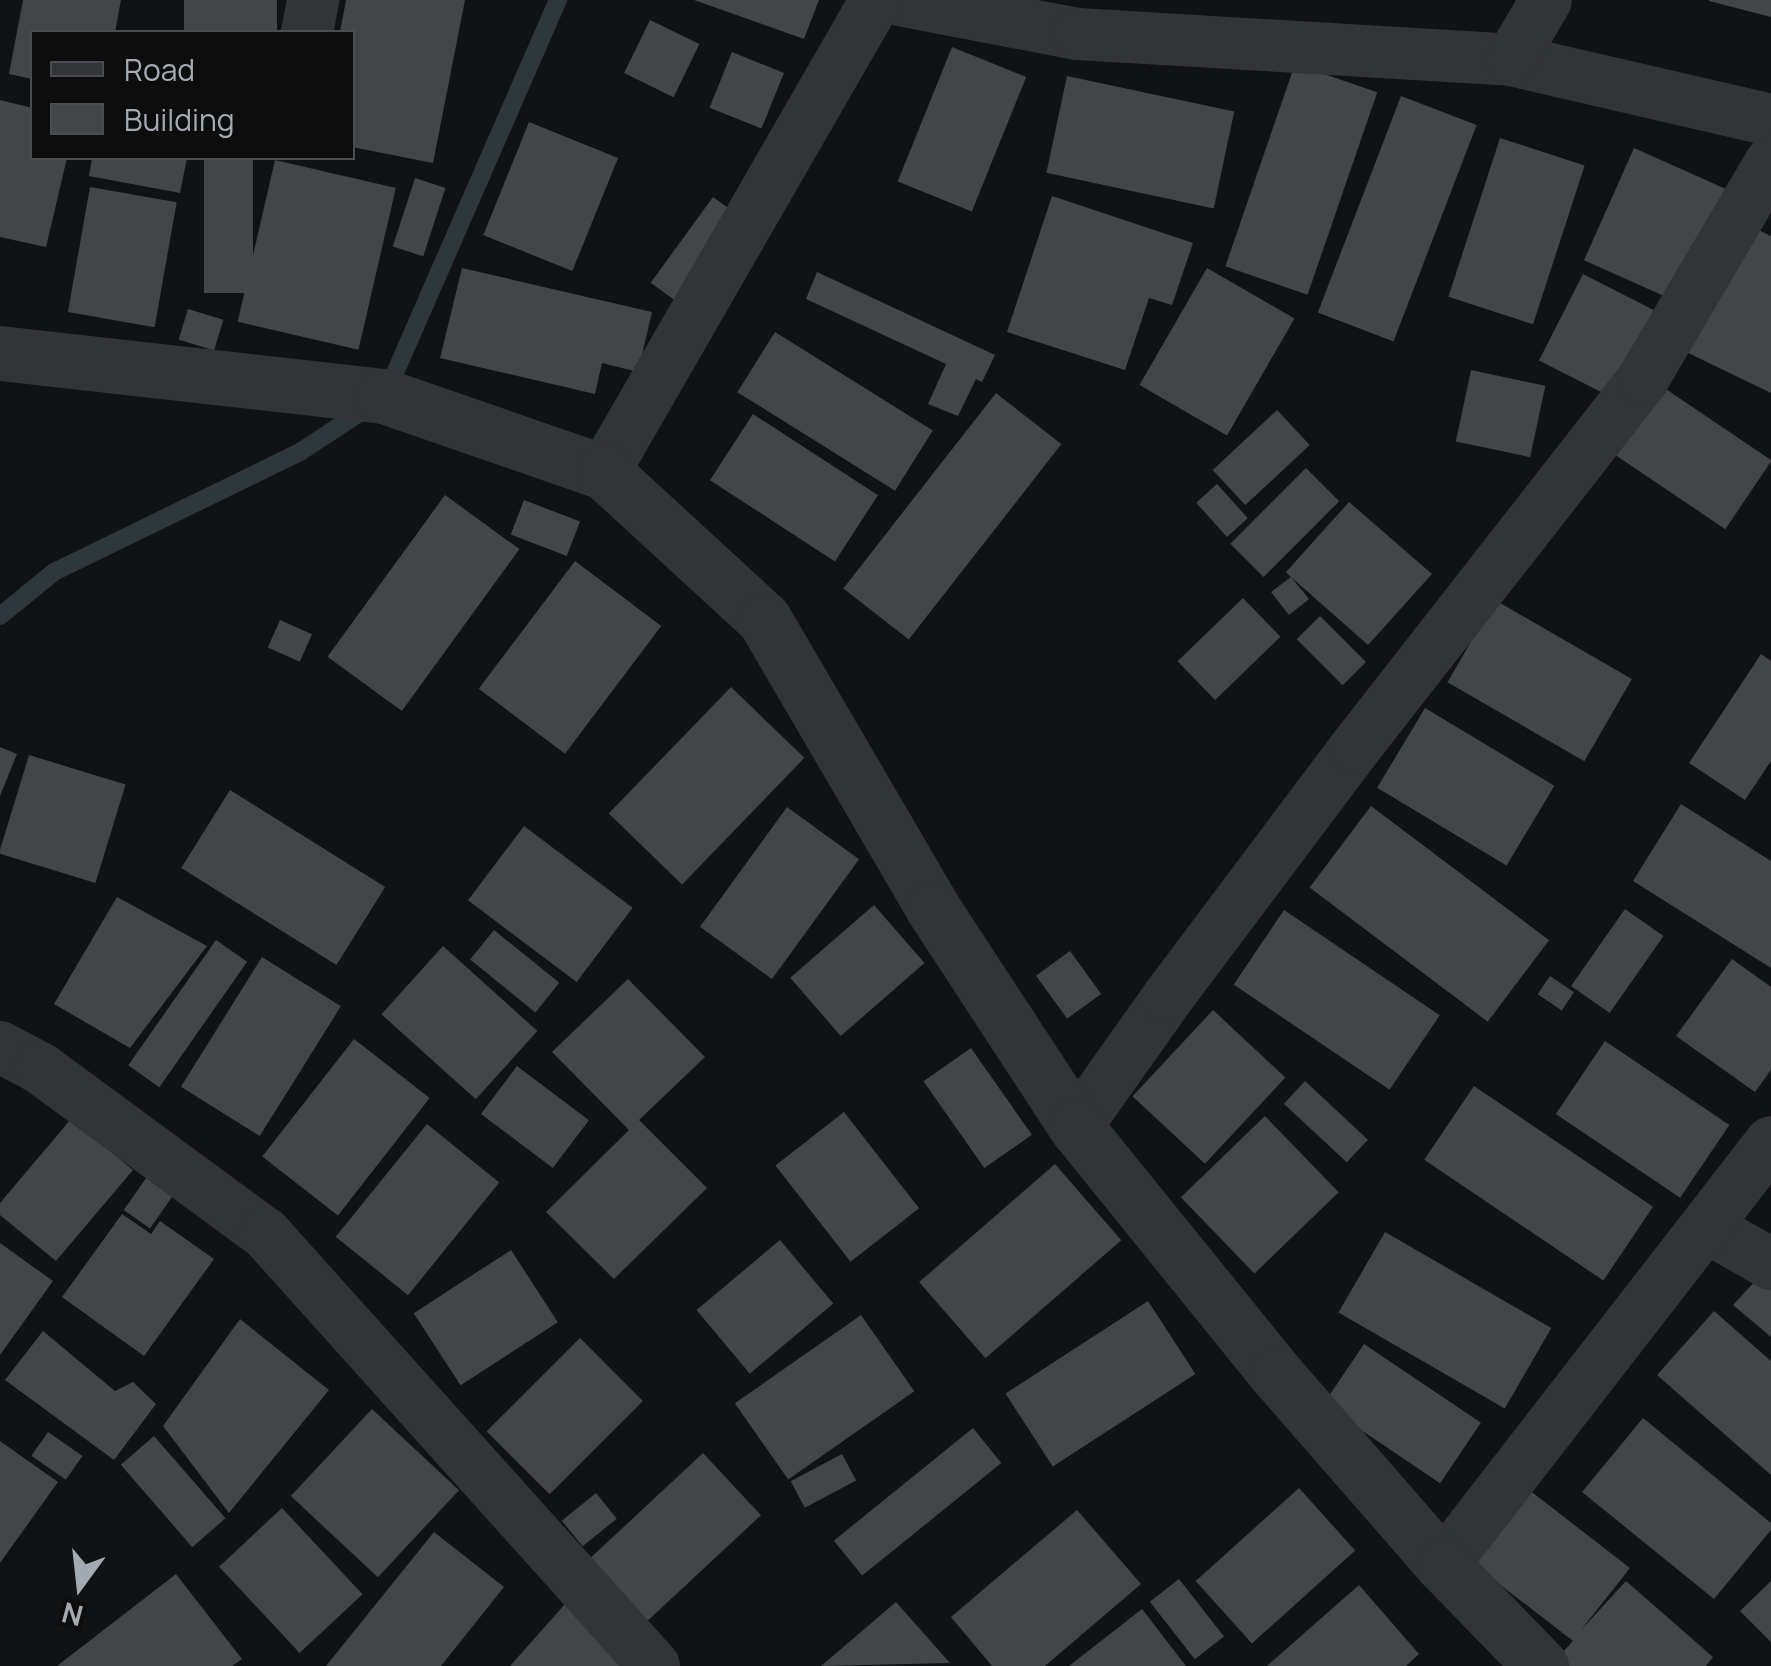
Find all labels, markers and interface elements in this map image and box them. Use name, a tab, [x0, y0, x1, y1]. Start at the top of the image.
legend	[30, 30, 355, 160]
text: Road	[124, 49, 195, 90]
text: Building	[124, 99, 235, 140]
north arrow	[30, 1536, 130, 1636]
text: N	[58, 1594, 87, 1636]

